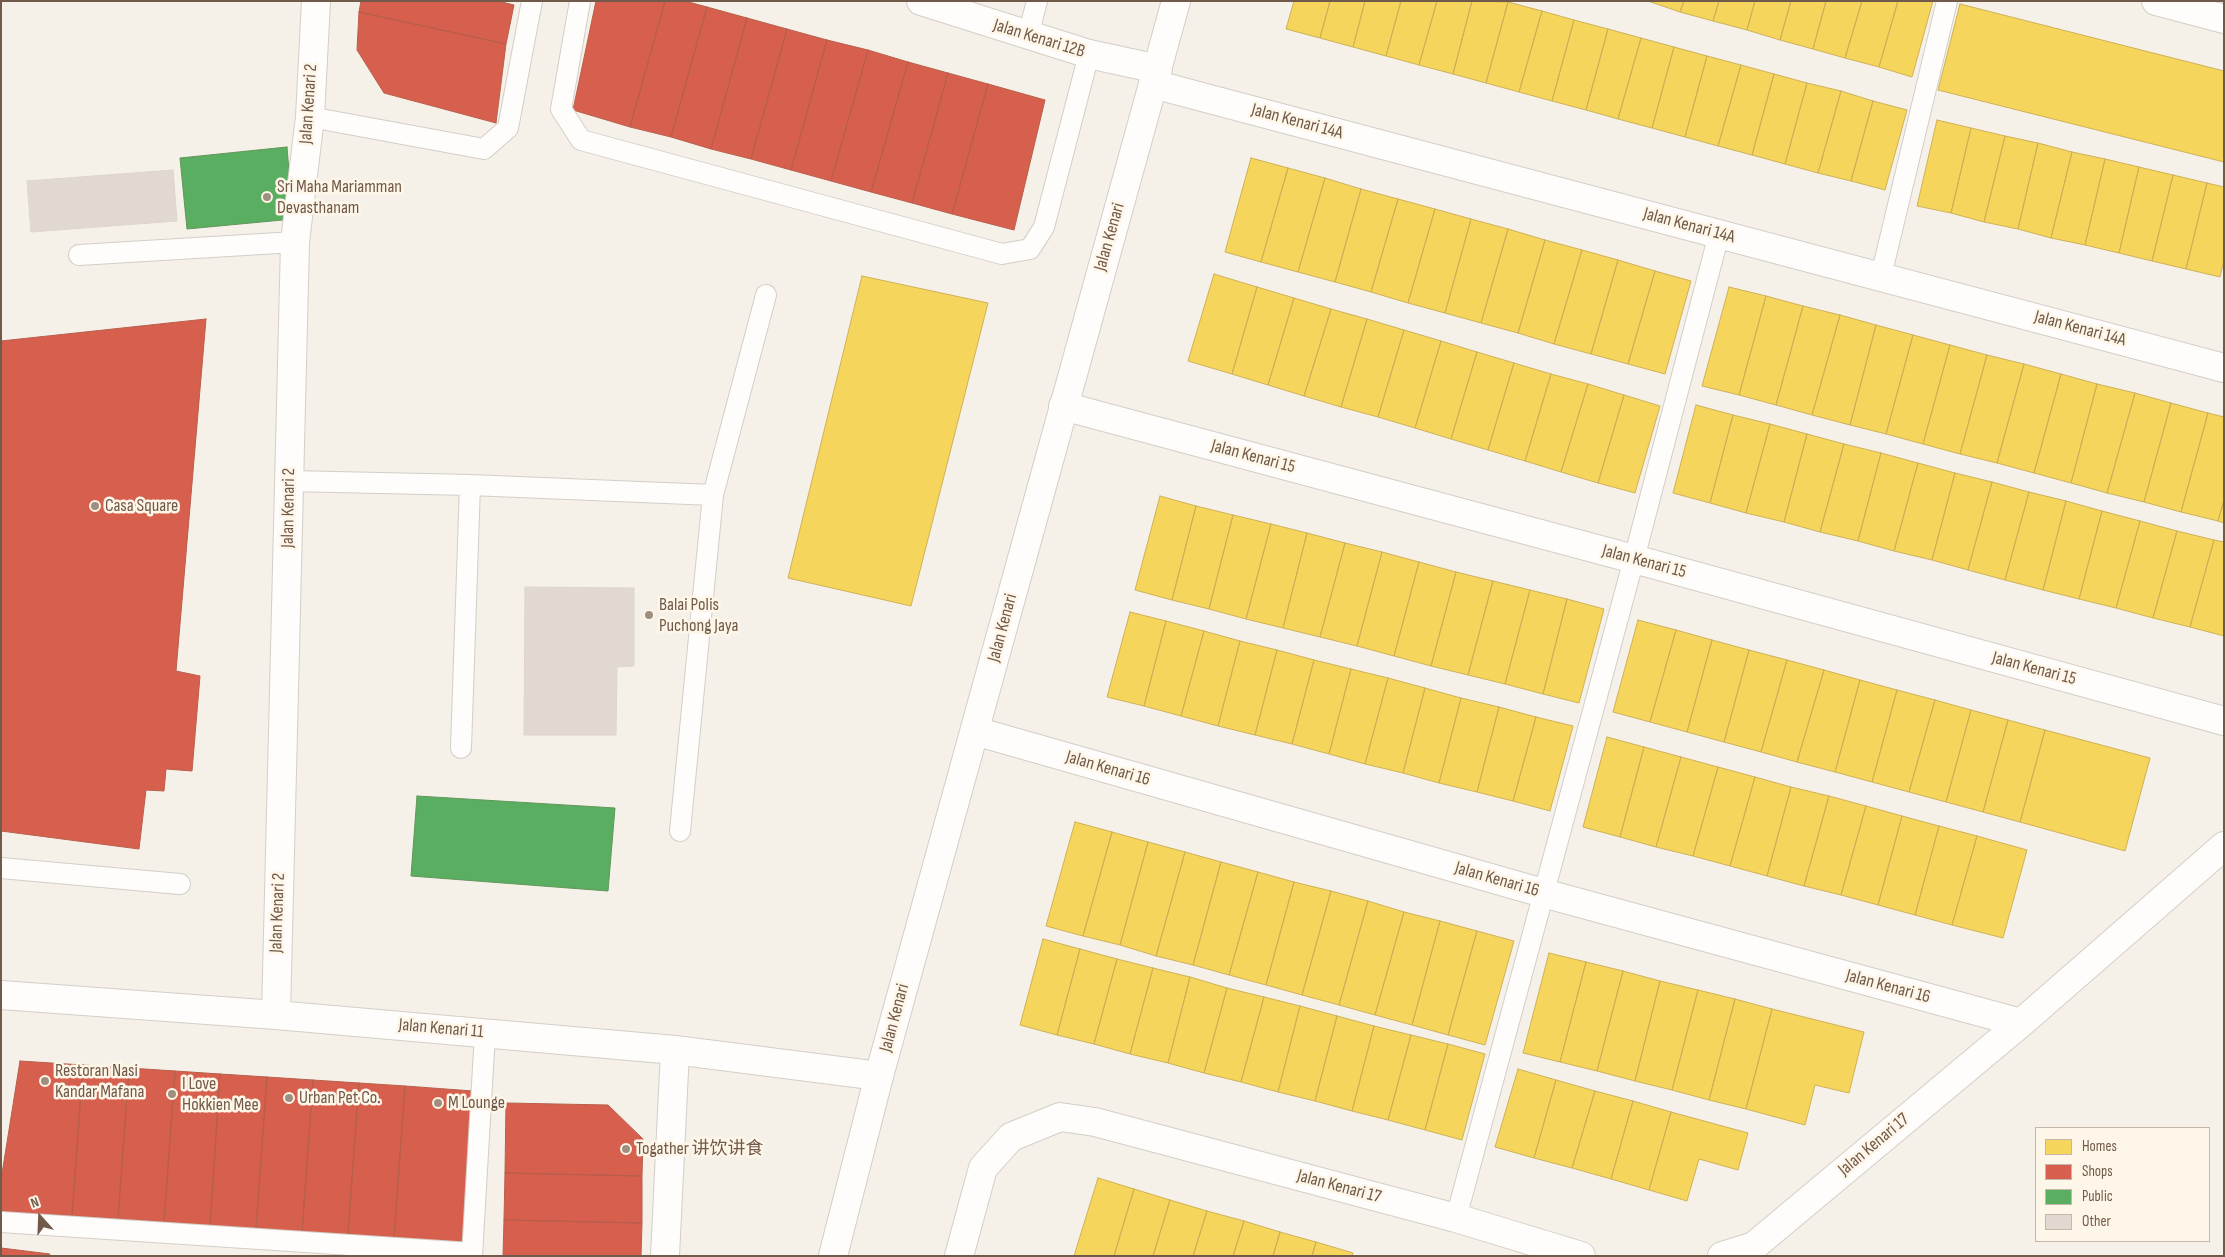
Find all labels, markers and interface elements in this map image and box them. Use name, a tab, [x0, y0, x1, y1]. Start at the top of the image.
street label: Jalan Kenari 12B	[991, 15, 1087, 63]
street label: Jalan Kenari 2	[295, 63, 323, 145]
street label: Jalan Kenari 14A	[1249, 99, 1345, 145]
place label: Sri Maha Mariamman Devasthanam	[277, 176, 402, 218]
marker: Sri Maha Mariamman Devasthanam	[261, 191, 273, 203]
street label: Jalan Kenari	[1090, 201, 1130, 273]
street label: Jalan Kenari 14A	[1641, 203, 1737, 249]
street label: Jalan Kenari 14A	[2032, 306, 2128, 352]
street label: Jalan Kenari 15	[1209, 435, 1297, 479]
street label: Jalan Kenari 2	[278, 468, 300, 548]
place label: Casa Square	[105, 495, 178, 517]
marker: Casa Square	[89, 500, 101, 512]
street label: Jalan Kenari 15	[1600, 540, 1688, 584]
street label: Jalan Kenari	[984, 592, 1022, 664]
place label: Balai Polis Puchong Jaya	[659, 594, 738, 636]
marker: Balai Polis Puchong Jaya	[643, 609, 655, 621]
street label: Jalan Kenari 15	[1990, 647, 2078, 691]
street label: Jalan Kenari 16	[1063, 747, 1153, 791]
street label: Jalan Kenari 16	[1452, 858, 1542, 902]
street label: Jalan Kenari 2	[266, 873, 290, 953]
street label: Jalan Kenari 16	[1843, 965, 1933, 1009]
street label: Jalan Kenari	[876, 982, 914, 1054]
street label: Jalan Kenari 11	[398, 1015, 484, 1043]
place label: Restoran Nasi Kandar Mafana	[55, 1060, 144, 1102]
place label: I Love Hokkien Mee	[182, 1073, 259, 1116]
marker: Restoran Nasi Kandar Mafana	[39, 1075, 51, 1087]
place label: Urban Pet Co.	[299, 1087, 380, 1109]
marker: I Love Hokkien Mee	[166, 1088, 178, 1100]
marker: Urban Pet Co.	[283, 1092, 295, 1104]
place label: M Lounge	[448, 1092, 505, 1114]
marker: M Lounge	[432, 1097, 444, 1109]
street label: Jalan Kenari 17	[1834, 1109, 1914, 1181]
legend	[2035, 1127, 2210, 1242]
text: Homes	[2082, 1137, 2117, 1156]
place label: Togather 讲饮讲食	[636, 1138, 764, 1160]
marker: Togather 讲饮讲食	[620, 1143, 632, 1155]
text: Shops	[2082, 1162, 2113, 1181]
street label: Jalan Kenari 17	[1295, 1165, 1383, 1209]
text: Public	[2082, 1187, 2113, 1206]
north arrow	[15, 1192, 65, 1242]
text: N	[28, 1193, 41, 1212]
text: Other	[2082, 1212, 2111, 1231]

